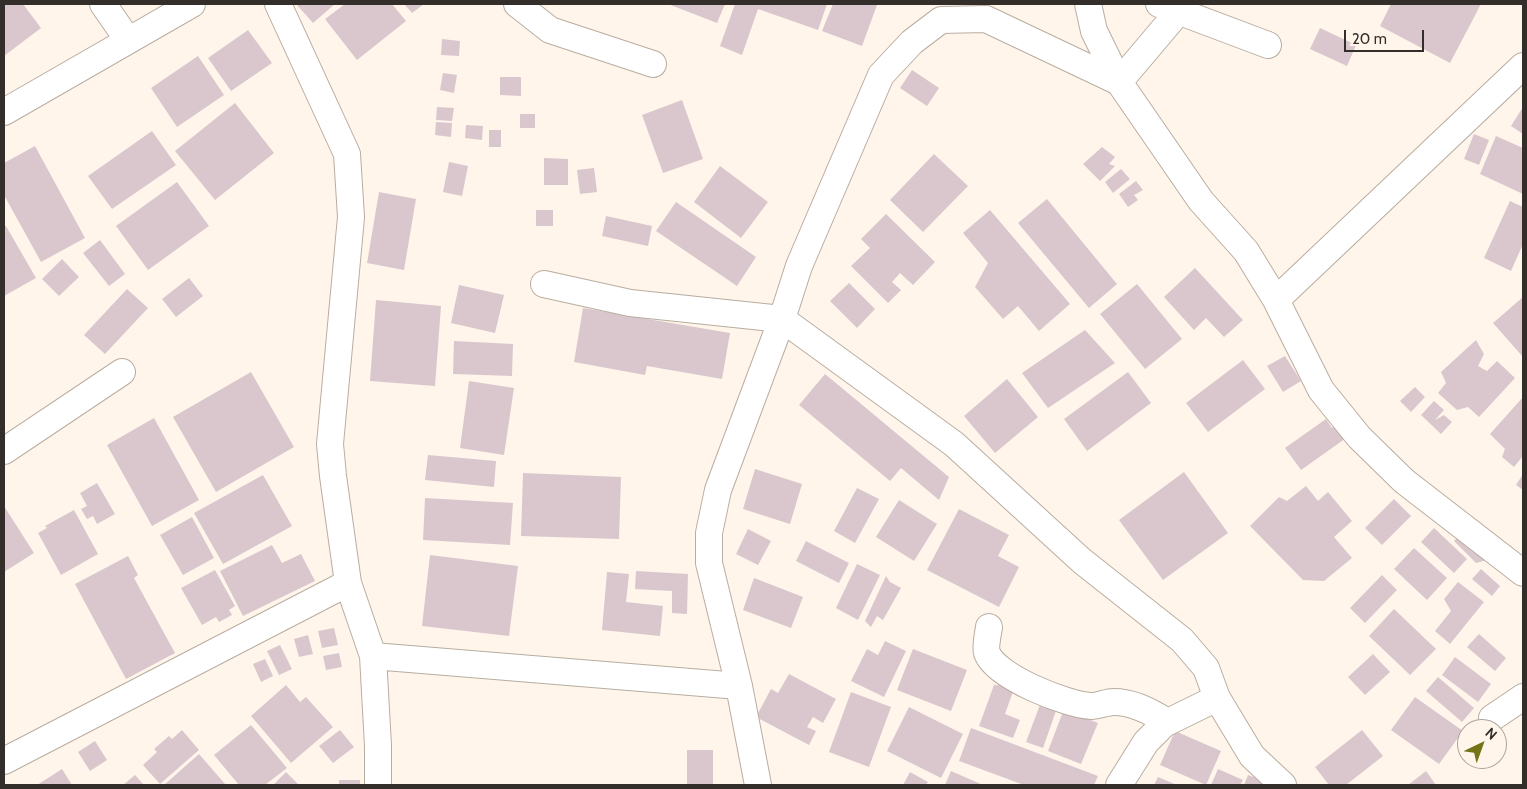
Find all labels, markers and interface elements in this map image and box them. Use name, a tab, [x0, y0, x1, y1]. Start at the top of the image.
scale bar	[1347, 20, 1427, 52]
text: 20 m	[1352, 30, 1387, 48]
north arrow	[1457, 719, 1507, 769]
text: N	[1482, 724, 1501, 744]

